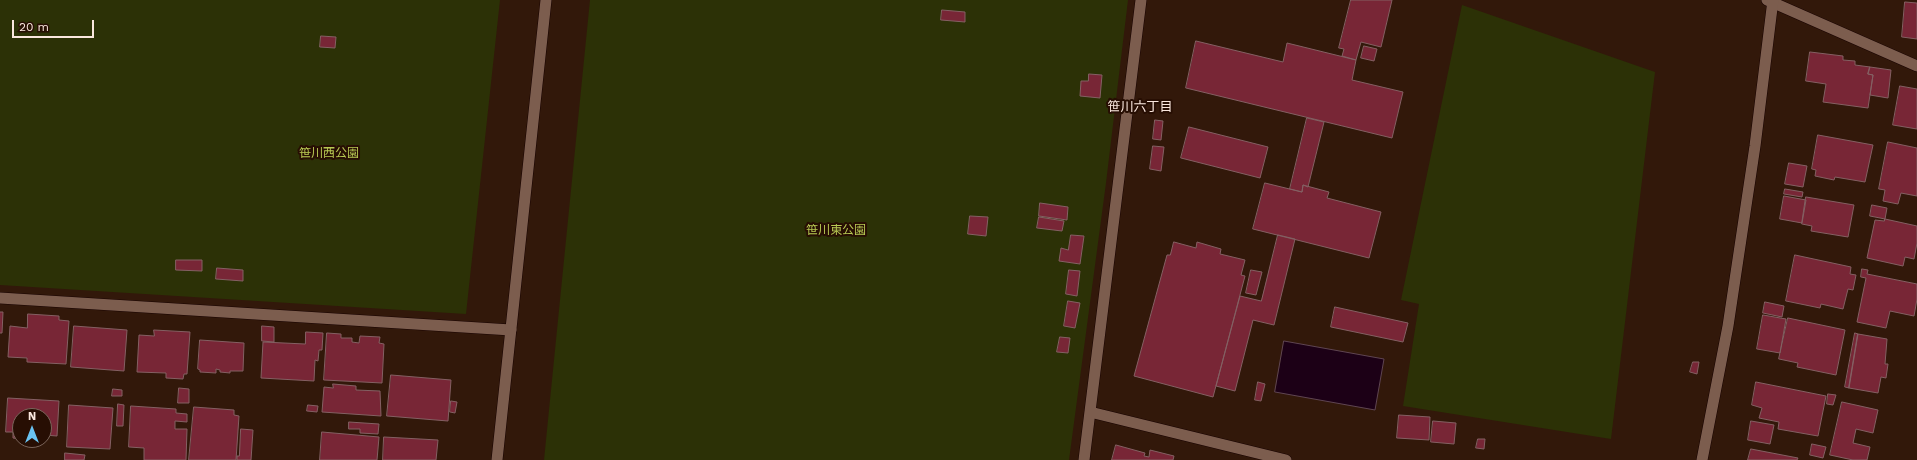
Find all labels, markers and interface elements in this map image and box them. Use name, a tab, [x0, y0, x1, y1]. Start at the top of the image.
scale bar	[14, 12, 96, 38]
text: 20 m	[19, 20, 49, 34]
district label: 笹川六丁目	[1108, 99, 1172, 115]
park label: 笹川西公園	[299, 146, 359, 160]
park label: 笹川東公園	[806, 223, 866, 237]
north arrow	[12, 408, 52, 448]
text: N	[28, 410, 36, 423]

